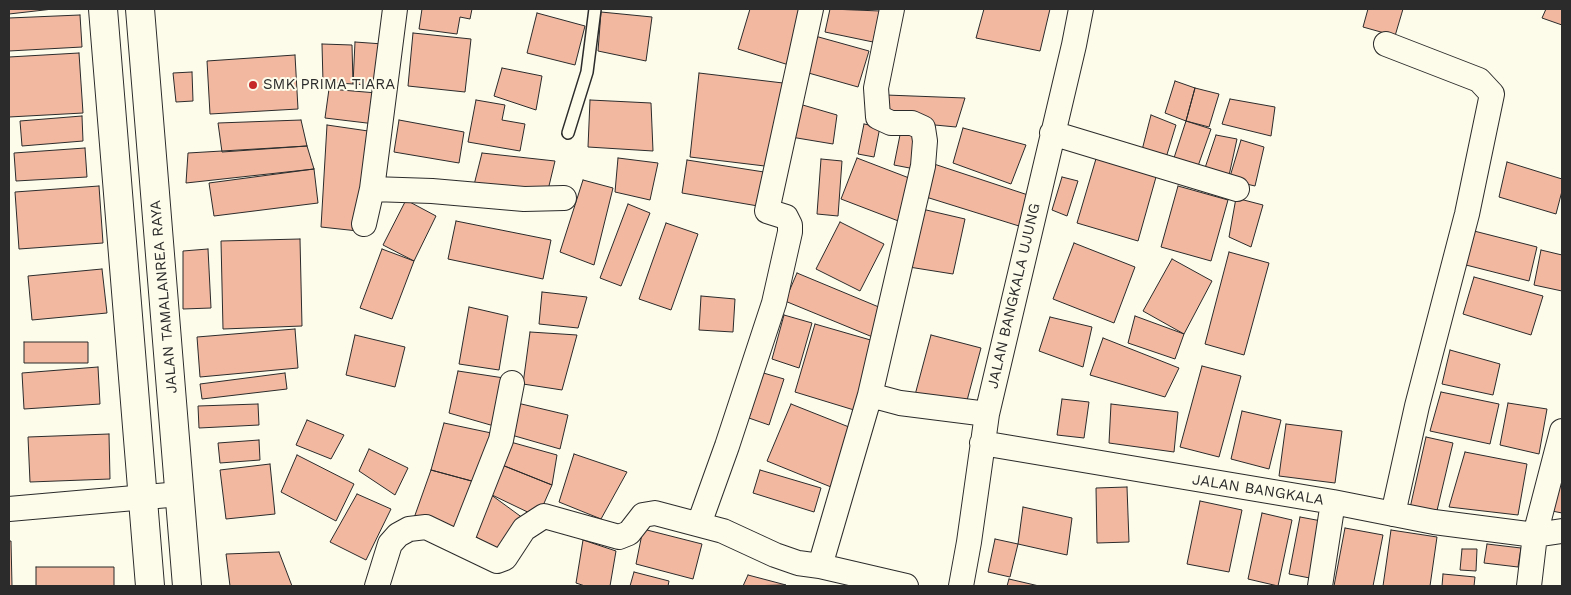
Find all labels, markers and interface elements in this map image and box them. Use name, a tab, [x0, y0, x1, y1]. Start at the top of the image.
place label: SMK PRIMA TIARA	[263, 76, 395, 94]
marker: SMK PRIMA TIARA	[247, 79, 259, 91]
street label: JALAN TAMALANREA RAYA	[147, 199, 181, 395]
street label: JALAN BANGKALA UJUNG	[984, 202, 1044, 390]
street label: JALAN BANGKALA	[1191, 471, 1325, 509]

